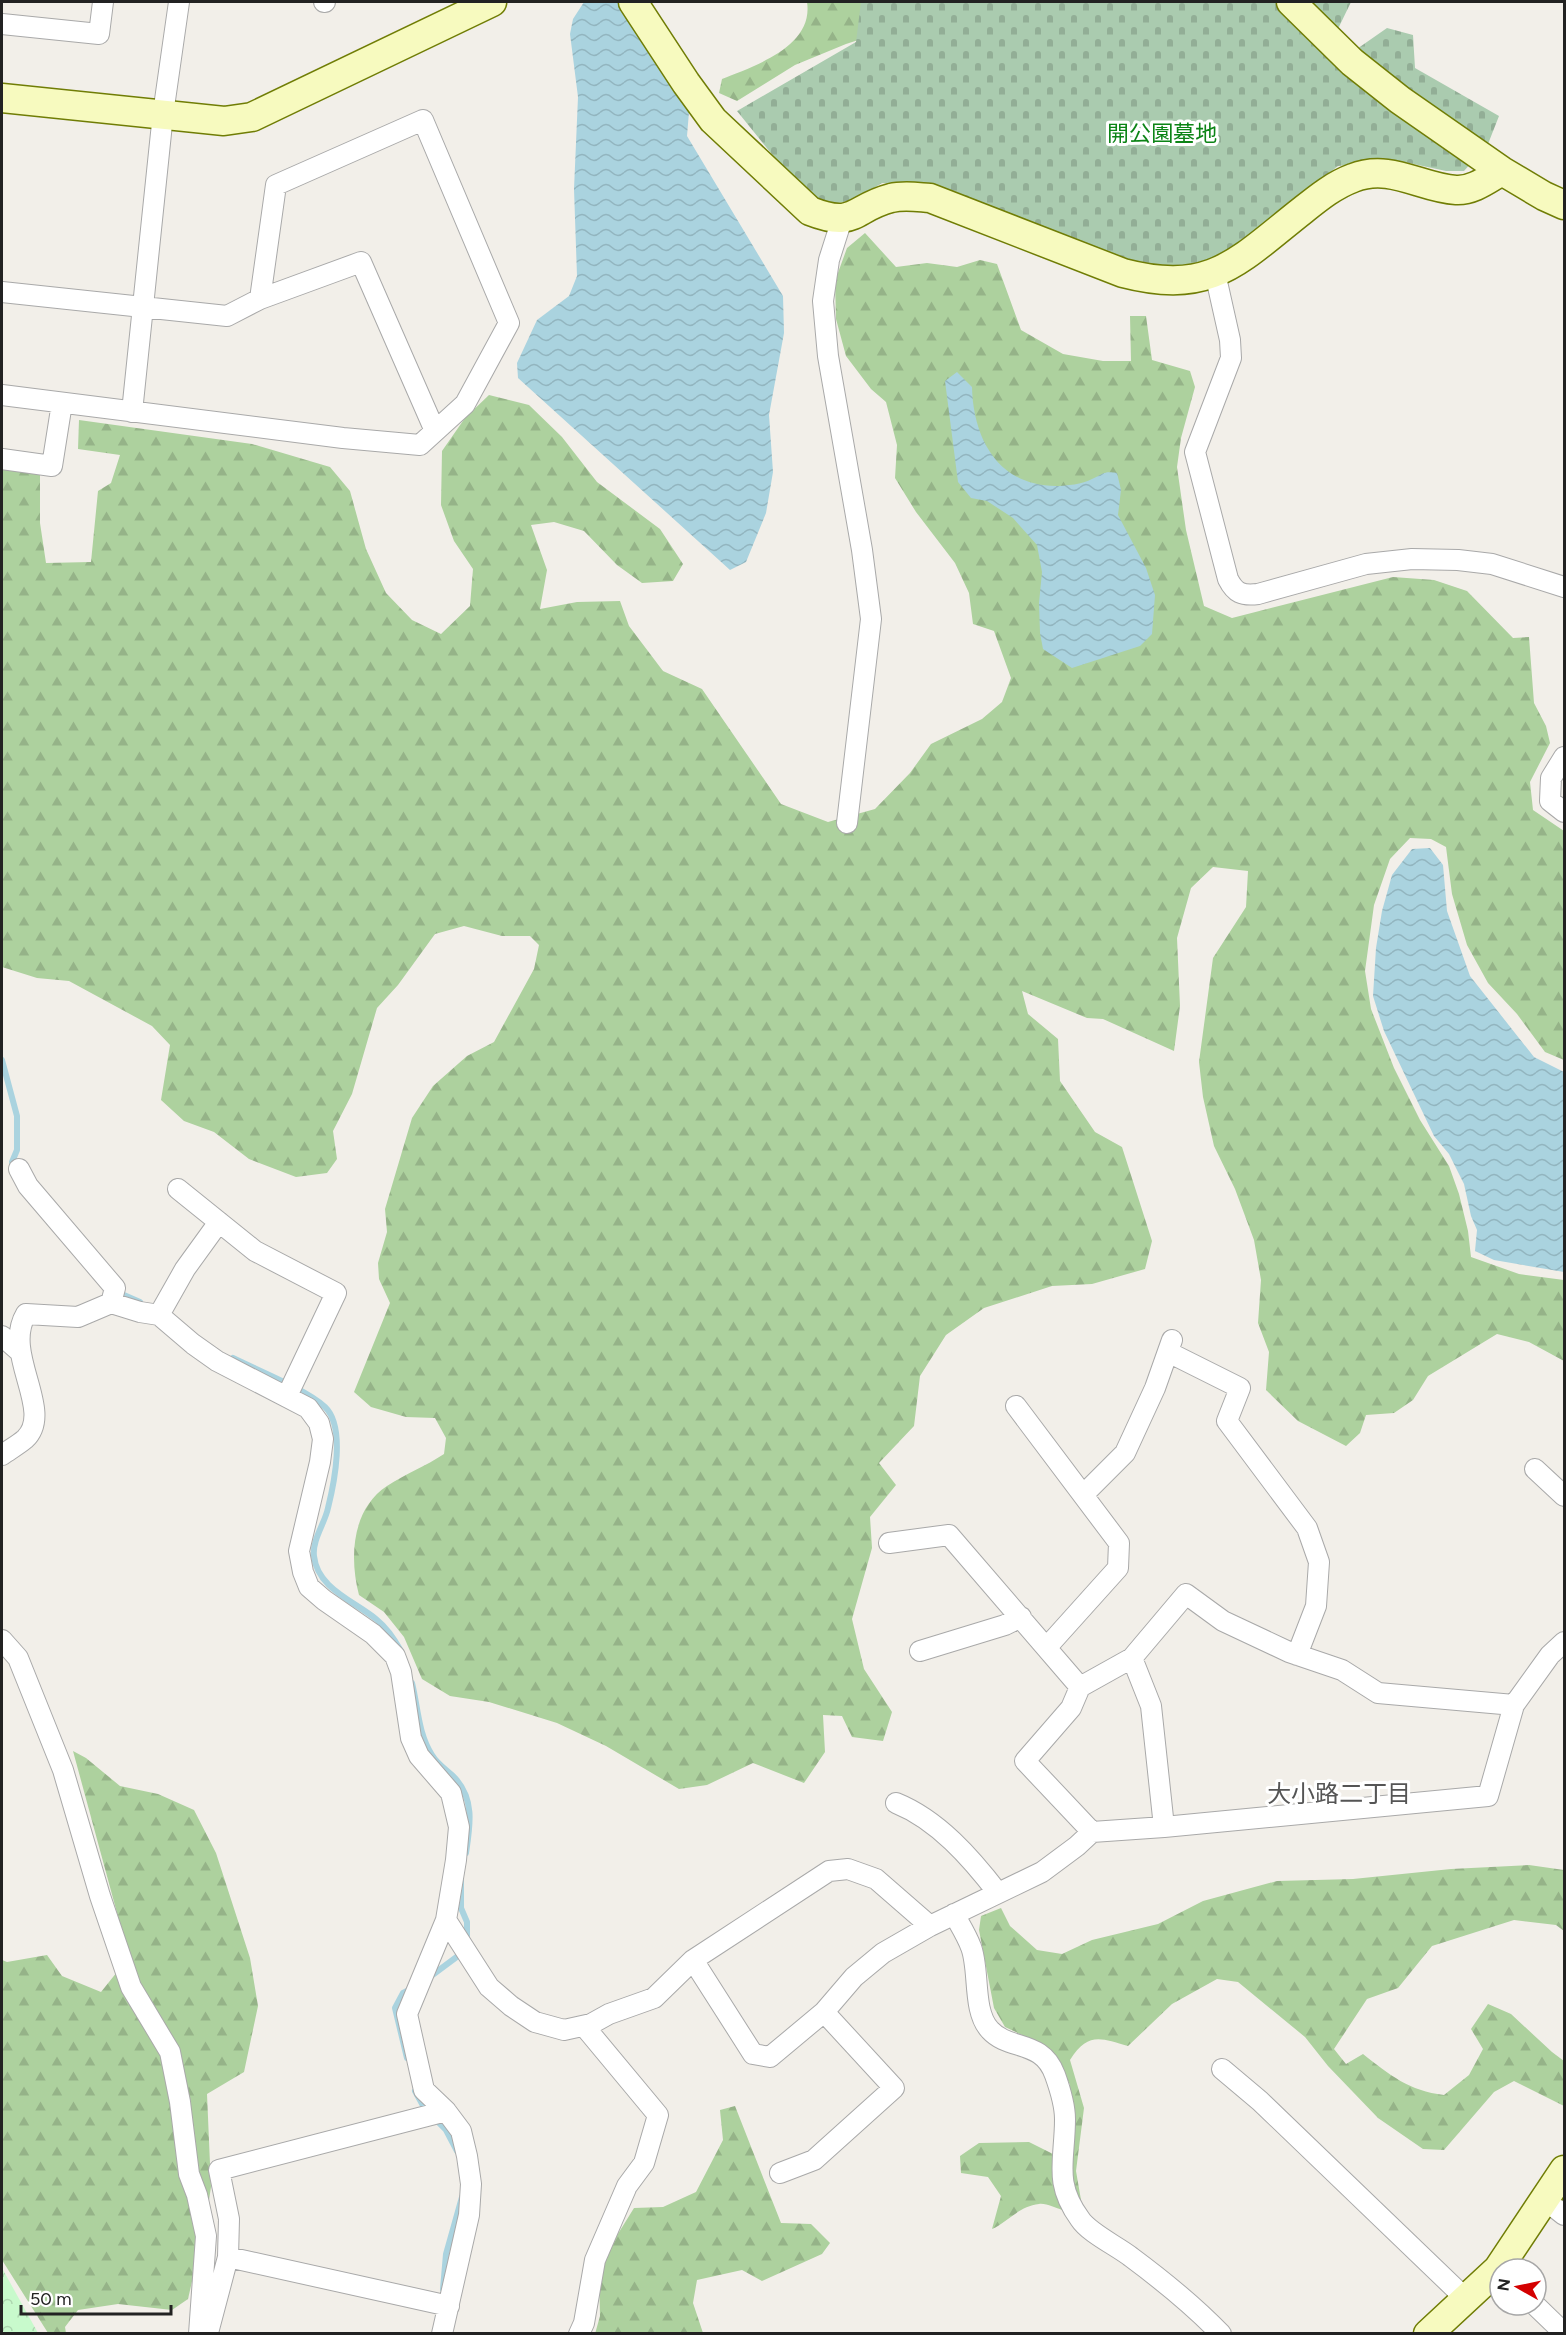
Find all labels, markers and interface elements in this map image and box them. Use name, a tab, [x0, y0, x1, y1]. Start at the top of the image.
park label: 開公園墓地	[1107, 120, 1217, 147]
district label: 大小路二丁目	[1267, 1779, 1411, 1808]
north arrow	[1488, 2257, 1548, 2317]
text: N	[1493, 2277, 1514, 2292]
scale bar	[21, 2278, 171, 2316]
text: 50 m	[30, 2288, 72, 2310]

